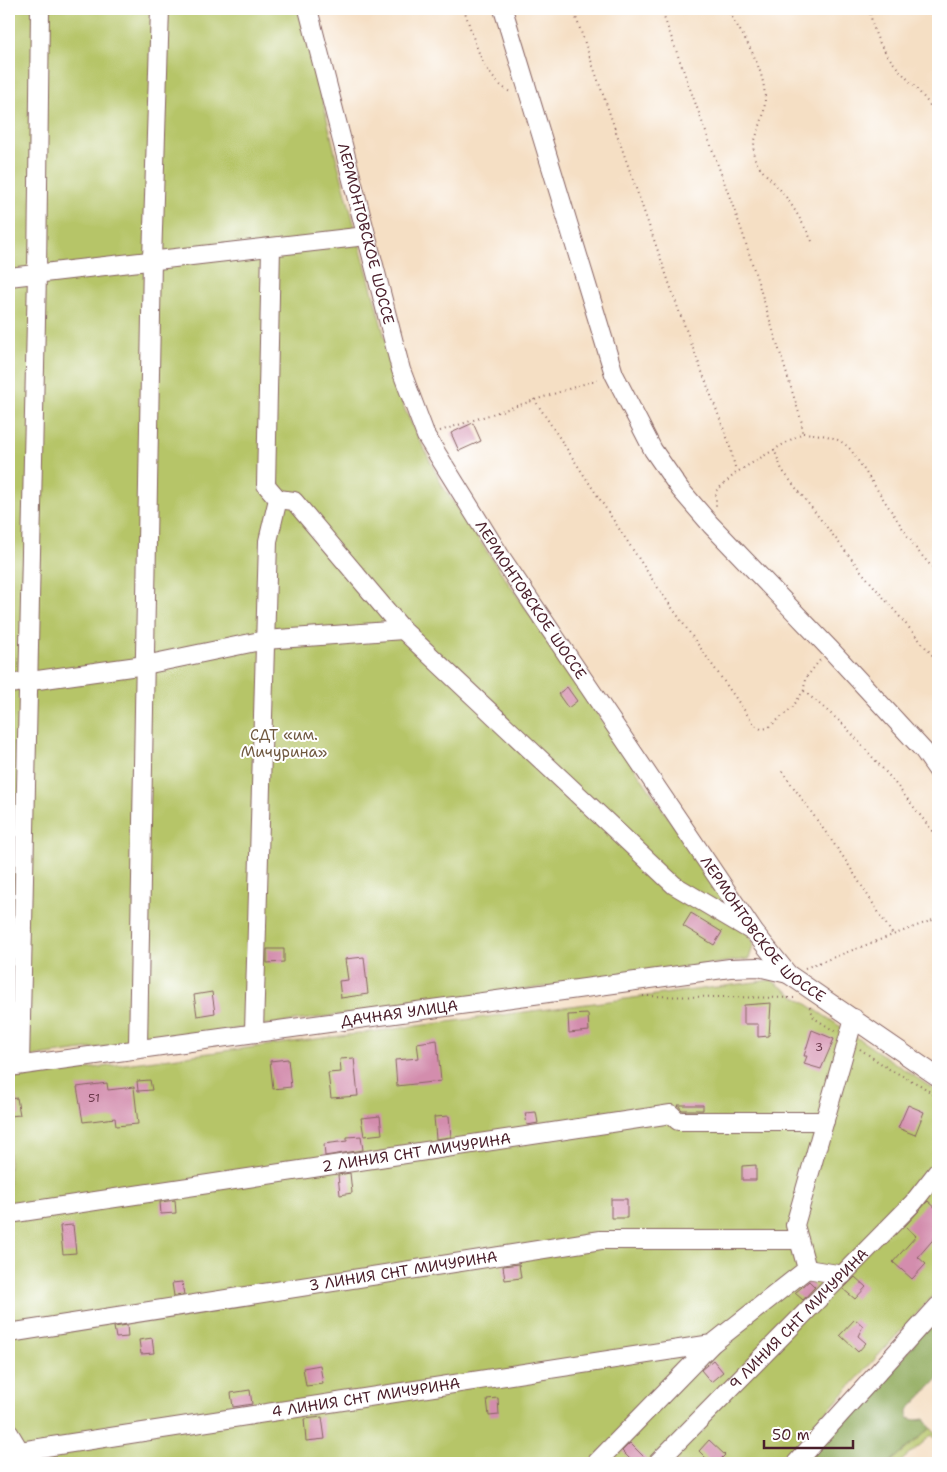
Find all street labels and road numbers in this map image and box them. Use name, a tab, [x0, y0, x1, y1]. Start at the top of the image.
street label: ЛЕРМОНТОВСКОЕ ШОССЕ	[333, 141, 399, 327]
street label: ЛЕРМОНТОВСКОЕ ШОССЕ	[471, 517, 591, 683]
street label: ЛЕРМОНТОВСКОЕ ШОССЕ	[696, 852, 829, 1007]
street label: ДАЧНАЯ УЛИЦА	[340, 995, 459, 1031]
street label: 2 ЛИНИЯ СНТ МИЧУРИНА	[321, 1128, 512, 1177]
street label: 9 ЛИНИЯ СНТ МИЧУРИНА	[725, 1244, 873, 1394]
street label: 3 ЛИНИЯ СНТ МИЧУРИНА	[307, 1246, 499, 1296]
street label: 4 ЛИНИЯ СНТ МИЧУРИНА	[270, 1373, 462, 1422]

